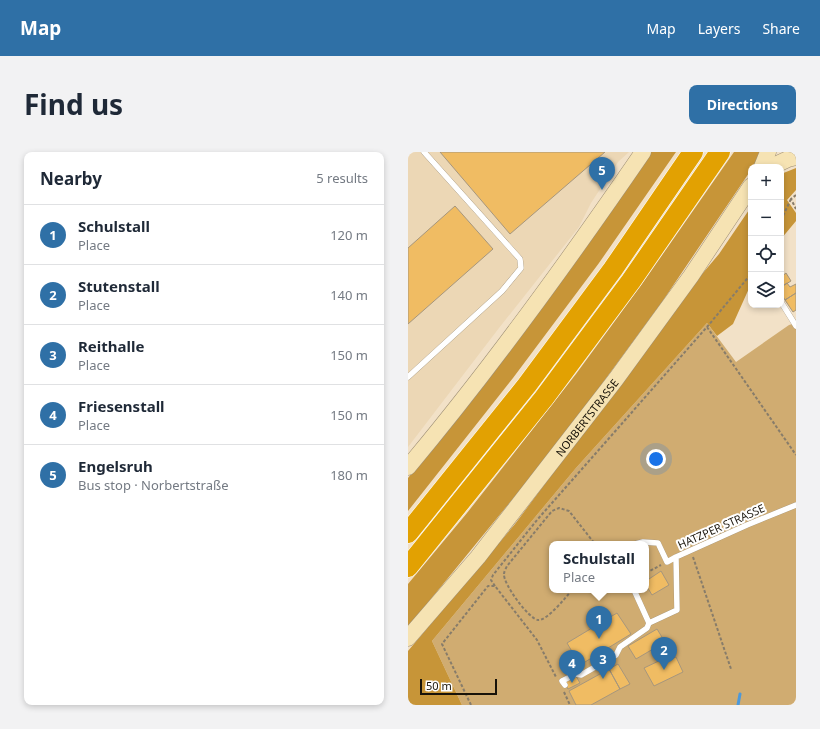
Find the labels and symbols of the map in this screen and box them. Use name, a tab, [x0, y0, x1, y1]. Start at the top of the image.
pin: 5	[589, 157, 615, 190]
street label: NORBERTSTRASSE	[552, 375, 621, 459]
your location	[646, 449, 666, 469]
street label: HATZPER STRASSE	[675, 500, 767, 552]
pin: 1	[586, 606, 612, 639]
pin: 2	[651, 637, 677, 670]
pin: 3	[590, 646, 616, 679]
pin: 4	[559, 650, 585, 683]
scale bar	[420, 677, 497, 696]

